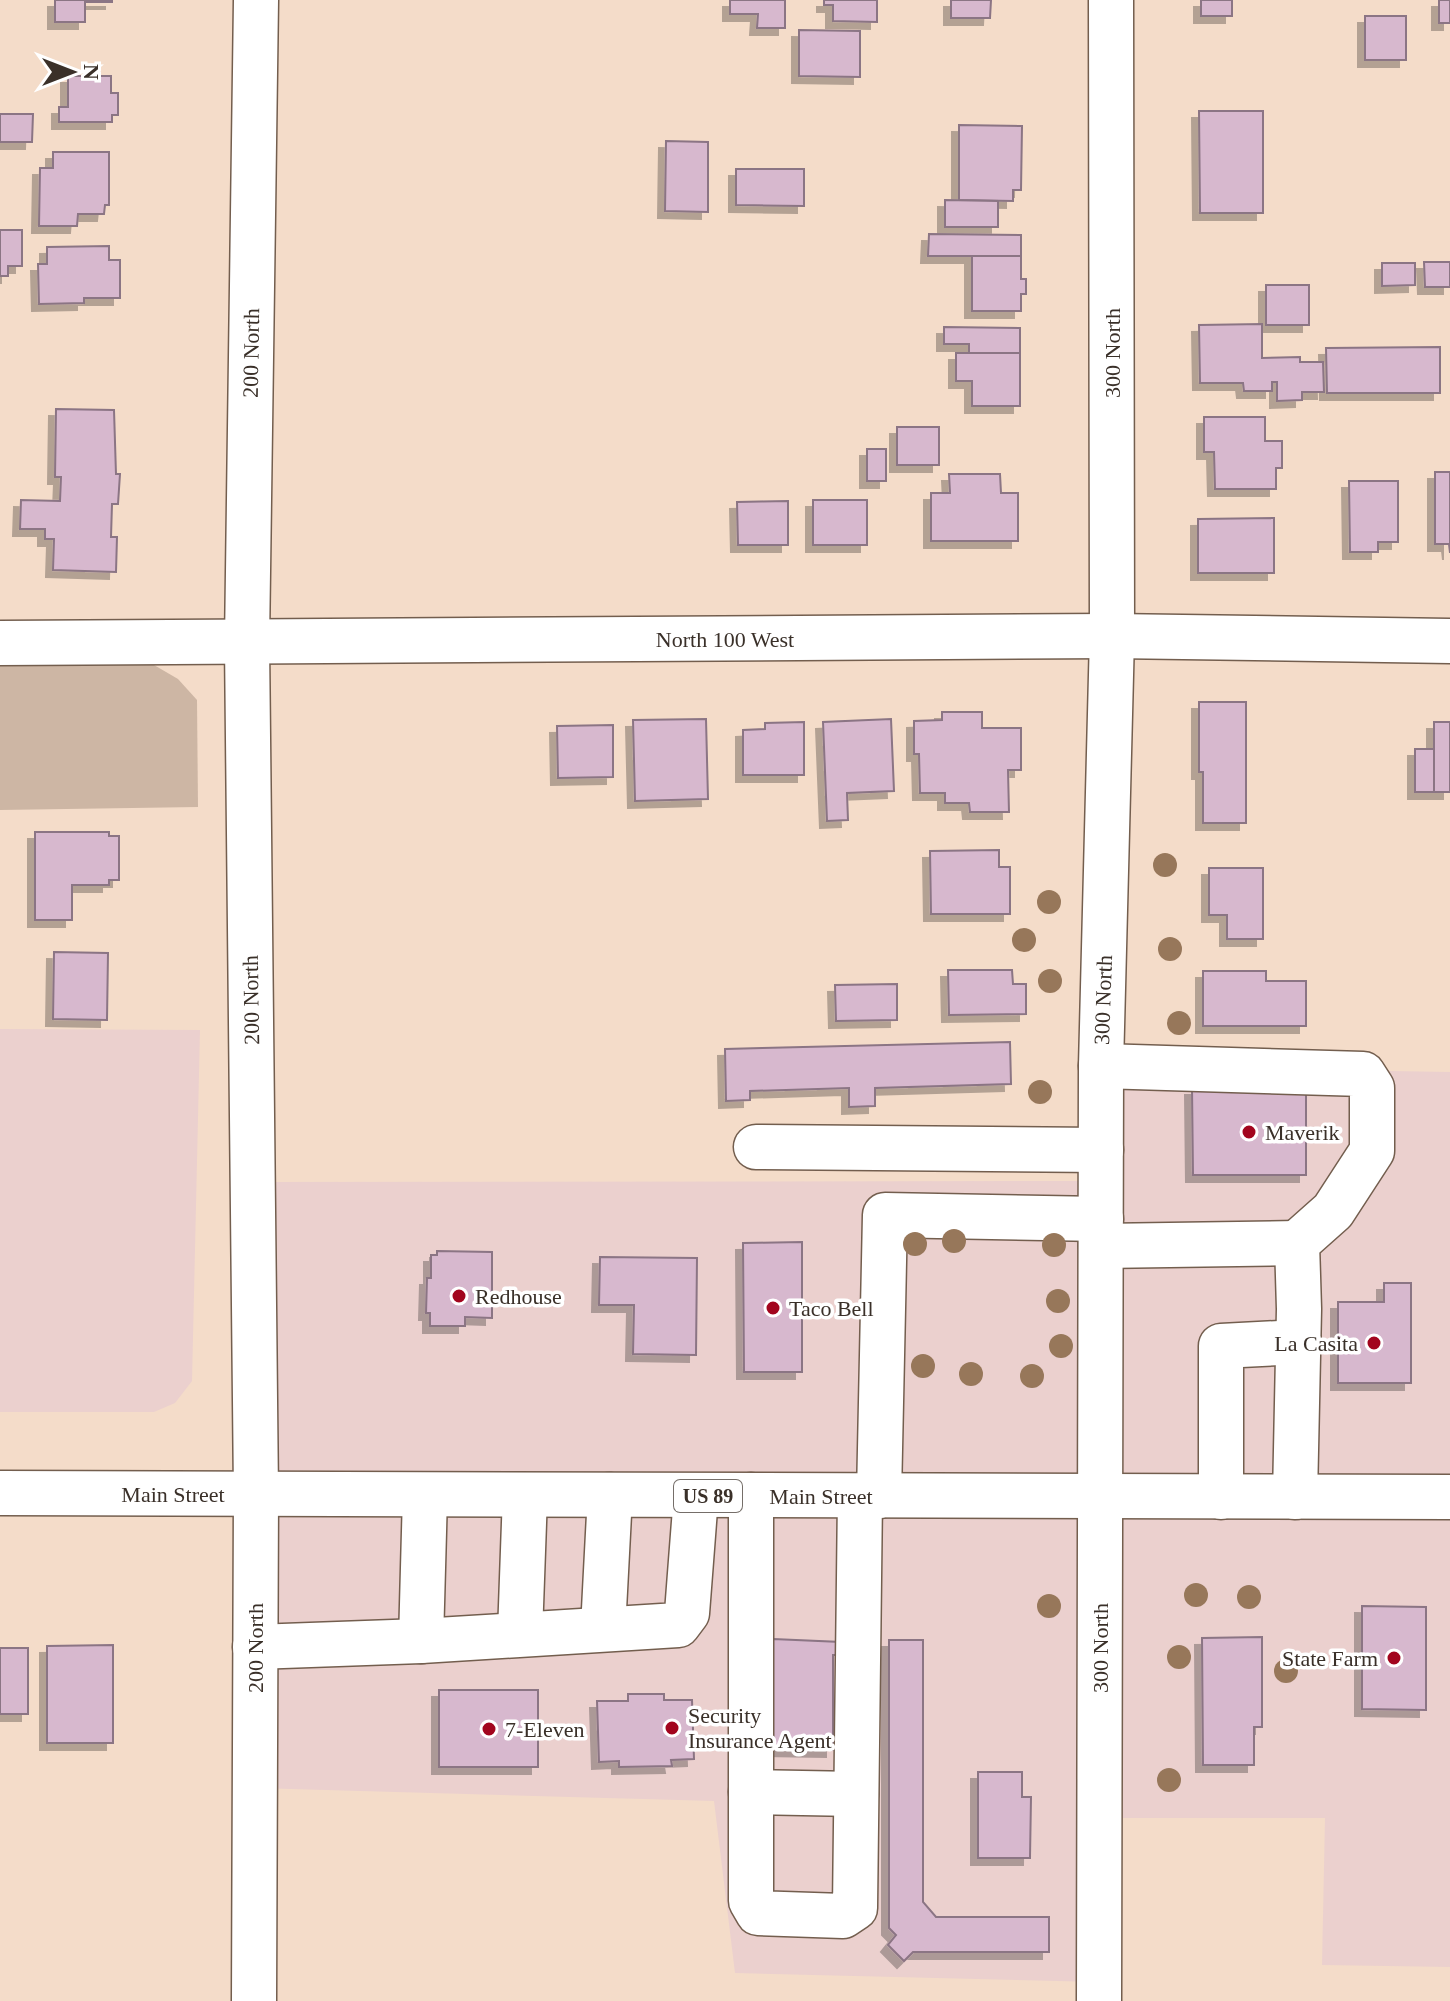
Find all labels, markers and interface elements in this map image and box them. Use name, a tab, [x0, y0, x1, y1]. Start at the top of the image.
north arrow	[32, 32, 112, 112]
text: N	[79, 64, 104, 80]
street label: 200 North	[238, 308, 264, 398]
street label: 300 North	[1100, 308, 1125, 398]
street label: North 100 West	[656, 627, 794, 652]
street label: 200 North	[238, 955, 264, 1045]
street label: 300 North	[1089, 955, 1117, 1045]
place label: Maverik	[1265, 1120, 1340, 1145]
marker: Maverik	[1240, 1123, 1258, 1141]
place label: Redhouse	[475, 1284, 562, 1309]
marker: Redhouse	[450, 1287, 468, 1305]
place label: Taco Bell	[789, 1296, 874, 1321]
marker: Taco Bell	[764, 1299, 782, 1317]
place label: La Casita	[1274, 1331, 1358, 1356]
marker: La Casita	[1365, 1334, 1383, 1352]
road number: US 89	[674, 1480, 742, 1512]
street label: Main Street	[121, 1482, 225, 1507]
street label: Main Street	[769, 1484, 873, 1509]
street label: 200 North	[243, 1603, 268, 1693]
street label: 300 North	[1088, 1603, 1113, 1693]
place label: State Farm	[1282, 1646, 1378, 1671]
marker: State Farm	[1385, 1649, 1403, 1667]
place label: Security Insurance Agent	[688, 1703, 832, 1753]
place label: 7-Eleven	[505, 1717, 584, 1742]
marker: Security Insurance Agent	[663, 1719, 681, 1737]
marker: 7-Eleven	[480, 1720, 498, 1738]

